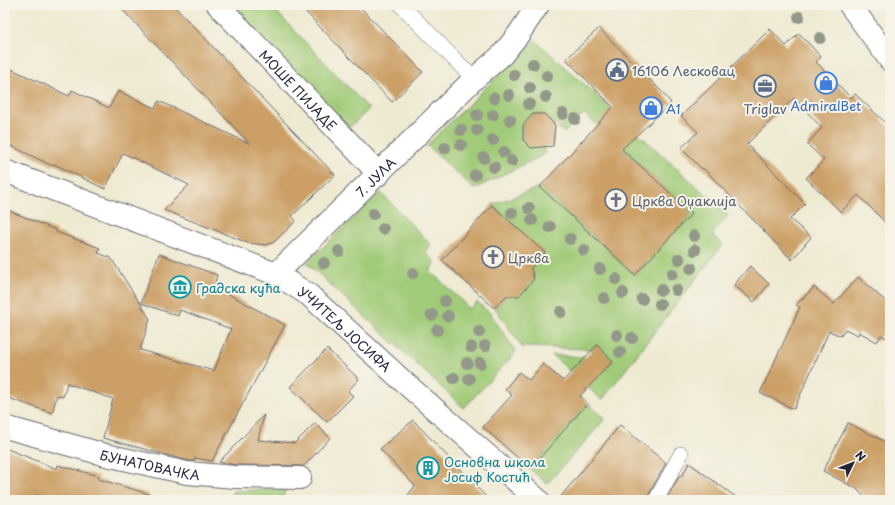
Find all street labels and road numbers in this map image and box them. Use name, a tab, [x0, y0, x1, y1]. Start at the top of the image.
street label: МОШЕ ПИЈАДЕ	[256, 45, 342, 134]
street label: 7. ЈУЛА	[351, 152, 399, 201]
street label: УЧИТЕЉ ЈОСИФА	[295, 281, 396, 376]
street label: БУНАТОВАЧКА	[98, 444, 201, 484]

